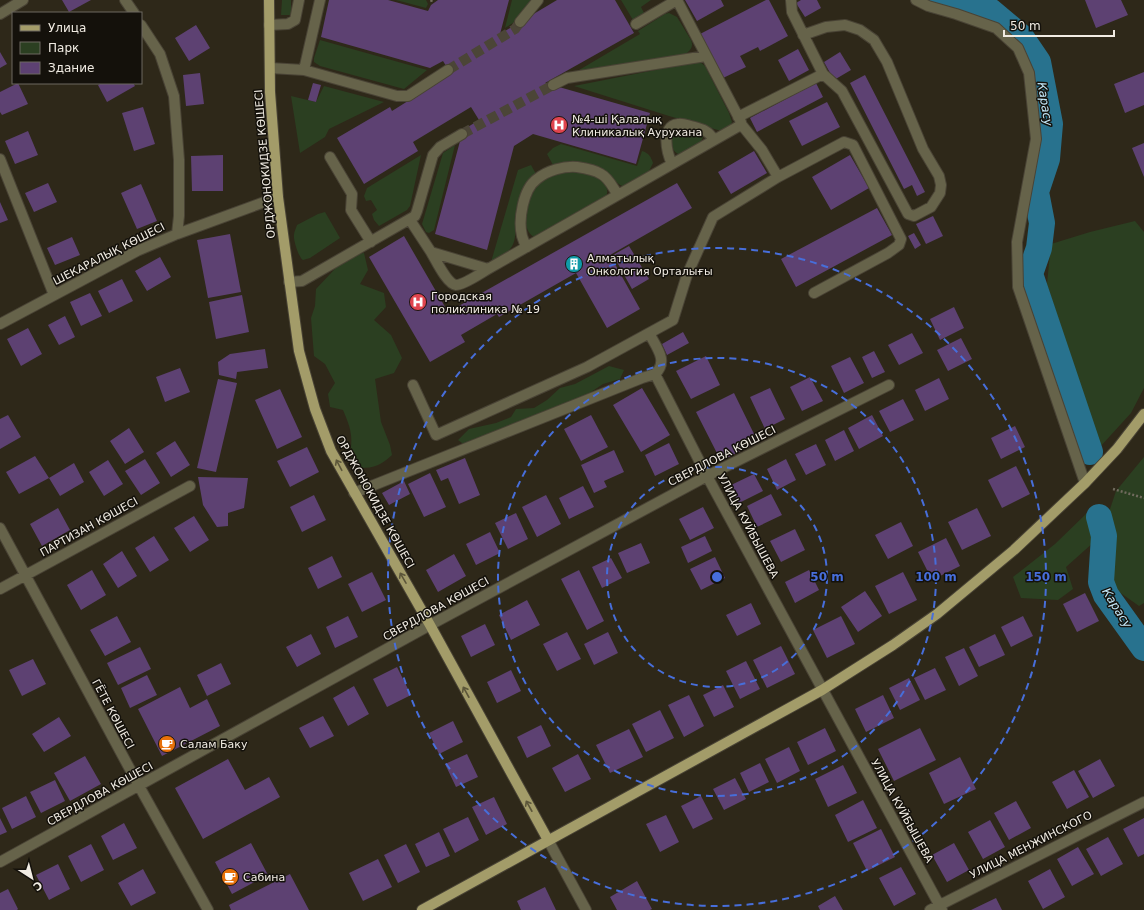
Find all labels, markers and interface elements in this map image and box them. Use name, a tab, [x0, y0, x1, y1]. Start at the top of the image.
legend	[12, 12, 142, 84]
scale bar	[1004, 12, 1114, 38]
text: 50 m	[1010, 19, 1041, 33]
text: Улица	[48, 21, 86, 35]
text: Парк	[48, 41, 79, 55]
text: Здание	[48, 61, 94, 75]
water label: Карасу	[1035, 81, 1056, 128]
street label: ОРДЖОНОКИДЗЕ КӨШЕСІ	[252, 89, 278, 239]
place label: №4-ші Қалалық Клиникалық Аурухана	[572, 113, 702, 139]
hospital icon: №4-ші Қалалық Клиникалық Аурухана	[549, 115, 569, 135]
street label: ШЕКАРАЛЫҚ КӨШЕСІ	[51, 220, 167, 288]
place label: Алматылық Онкология Орталығы	[587, 252, 713, 278]
building icon: Алматылық Онкология Орталығы	[564, 254, 584, 274]
place label: Городская поликлиника № 19	[431, 290, 540, 316]
hospital icon: Городская поликлиника № 19	[408, 292, 428, 312]
street label: СВЕРДЛОВА КӨШЕСІ	[666, 423, 778, 489]
street label: ОРДЖОНОКИДЗЕ КӨШЕСІ	[333, 433, 417, 571]
one-way arrow	[334, 459, 342, 471]
street label: УЛИЦА КУЙБЫШЕВА	[715, 471, 781, 581]
street label: ПАРТИЗАН КӨШЕСІ	[38, 495, 140, 559]
centre of rings	[710, 570, 724, 584]
text: 50 m	[810, 570, 844, 584]
text: 100 m	[915, 570, 957, 584]
text: 150 m	[1025, 570, 1067, 584]
one-way arrow	[398, 572, 406, 584]
street label: СВЕРДЛОВА КӨШЕСІ	[381, 574, 491, 644]
water label: Карасу	[1099, 585, 1135, 631]
street label: ГЁТЕ КӨШЕСІ	[89, 677, 137, 751]
one-way arrow	[462, 686, 470, 698]
cafe icon: Салам Баку	[157, 734, 177, 754]
place label: Салам Баку	[180, 738, 248, 751]
street label: УЛИЦА КУЙБЫШЕВА	[868, 757, 936, 866]
street label: СВЕРДЛОВА КӨШЕСІ	[45, 759, 155, 829]
one-way arrow	[525, 800, 532, 812]
street label: УЛИЦА МЕНЖИНСКОГО	[968, 808, 1095, 882]
north arrow	[12, 858, 52, 898]
cafe icon: Сабина	[220, 867, 240, 887]
place label: Сабина	[243, 871, 285, 884]
text: С	[30, 878, 45, 893]

